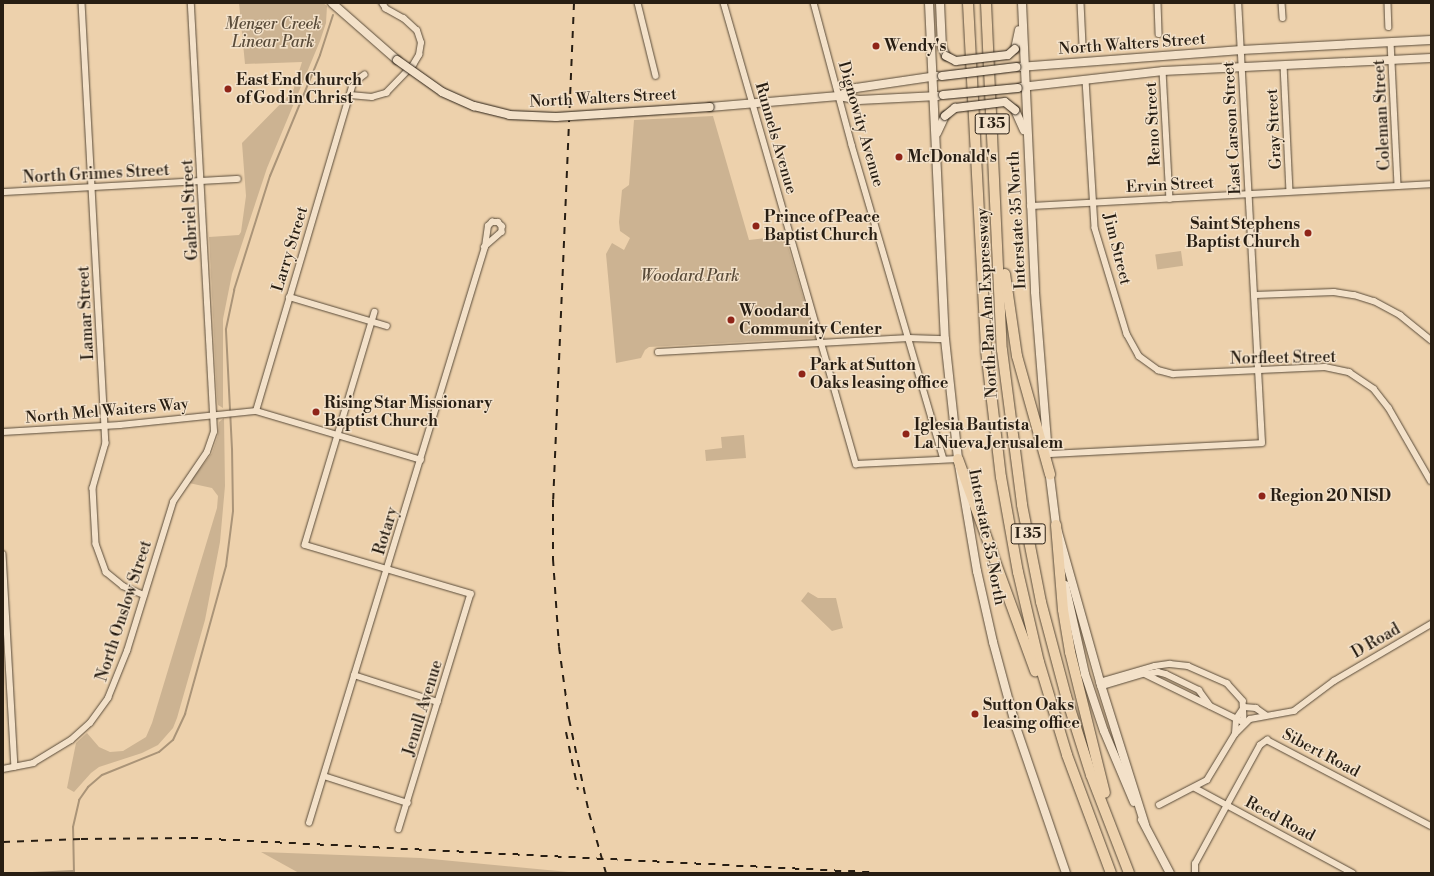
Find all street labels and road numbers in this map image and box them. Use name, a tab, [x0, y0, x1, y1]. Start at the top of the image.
street label: North Walters Street	[1058, 29, 1206, 59]
street label: Dignowity Avenue	[834, 59, 888, 189]
street label: Coleman Street	[1370, 59, 1394, 171]
street label: East Carson Street	[1219, 61, 1245, 195]
street label: Runnels Avenue	[751, 80, 801, 196]
street label: Reno Street	[1141, 81, 1165, 167]
street label: North Walters Street	[529, 85, 677, 111]
street label: Gray Street	[1262, 88, 1286, 170]
road number: I 35	[974, 111, 1010, 137]
street label: Interstate 35 North	[1004, 150, 1030, 290]
street label: Gabriel Street	[178, 159, 202, 261]
street label: North Grimes Street	[22, 161, 170, 187]
street label: Ervin Street	[1125, 173, 1215, 197]
street label: Larry Street	[268, 204, 312, 294]
street label: North Pan Am Expressway	[972, 207, 1002, 399]
street label: Jim Street	[1099, 211, 1135, 287]
street label: Lamar Street	[74, 265, 98, 361]
street label: Norfleet Street	[1230, 347, 1336, 369]
street label: North Mel Waiters Way	[25, 394, 189, 428]
street label: Interstate 35 North	[964, 467, 1010, 607]
street label: Rotary	[370, 505, 402, 557]
road number: I 35	[1010, 521, 1046, 547]
street label: North Onslow Street	[92, 538, 156, 684]
street label: D Road	[1348, 619, 1404, 663]
street label: Jenull Avenue	[399, 658, 447, 758]
street label: Sibert Road	[1279, 725, 1363, 781]
street label: Reed Road	[1242, 793, 1318, 845]

